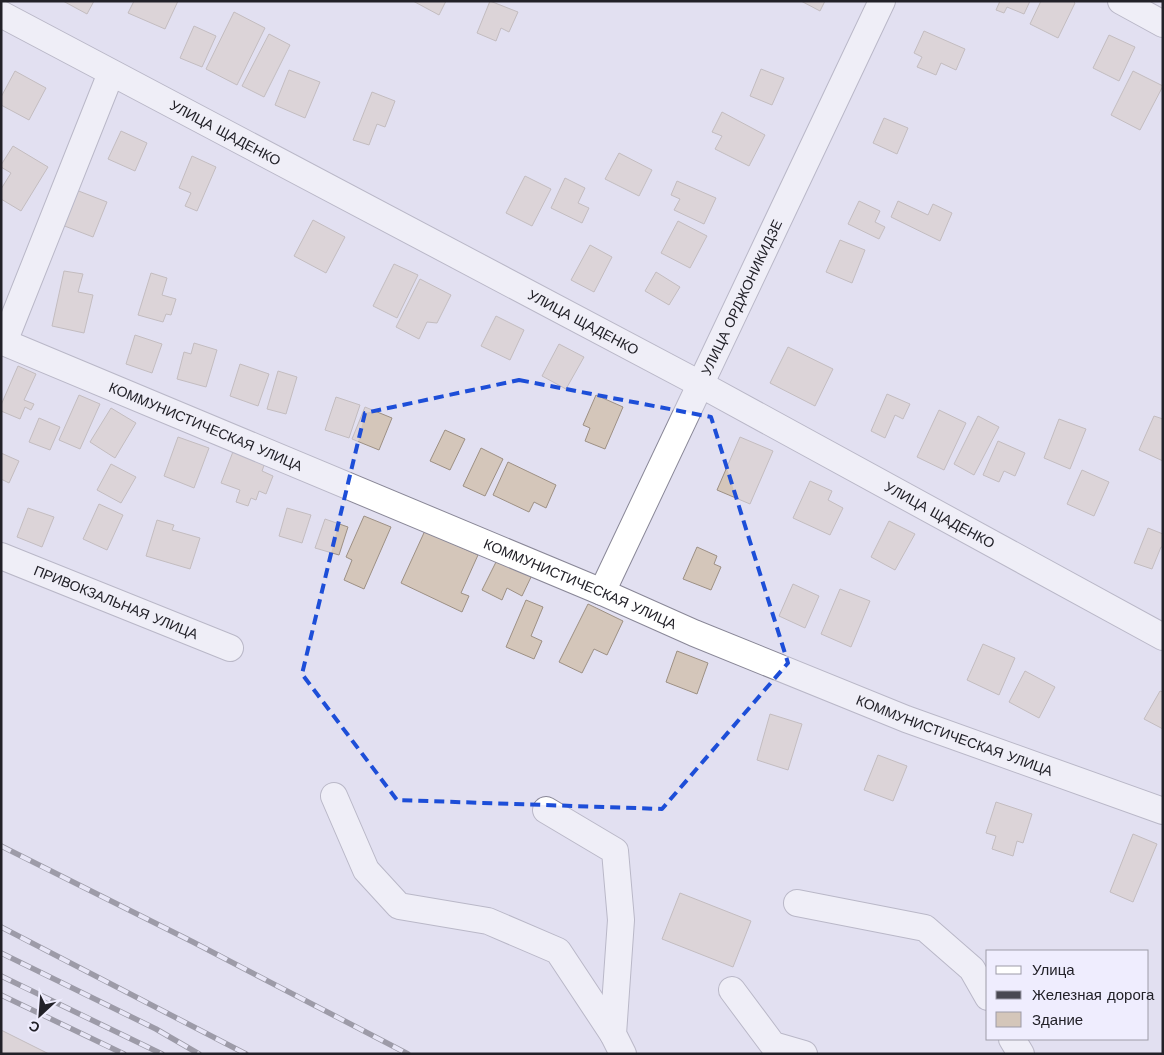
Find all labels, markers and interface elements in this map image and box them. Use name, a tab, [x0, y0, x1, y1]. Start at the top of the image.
street label: УЛИЦА ЩАДЕНКО	[167, 97, 284, 169]
street label: УЛИЦА ОРДЖОНИКИДЗЕ	[698, 217, 785, 378]
street label: УЛИЦА ЩАДЕНКО	[525, 286, 642, 358]
street label: КОММУНИСТИЧЕСКАЯ УЛИЦА	[107, 379, 306, 474]
street label: УЛИЦА ЩАДЕНКО	[882, 478, 998, 552]
street label: КОММУНИСТИЧЕСКАЯ УЛИЦА	[481, 536, 680, 632]
street label: ПРИВОКЗАЛЬНАЯ УЛИЦА	[32, 562, 201, 643]
street label: КОММУНИСТИЧЕСКАЯ УЛИЦА	[854, 692, 1056, 779]
legend	[986, 950, 1149, 1040]
text: Улица	[1032, 961, 1075, 979]
text: Железная дорога	[1032, 986, 1155, 1004]
north arrow	[15, 990, 65, 1040]
text: Здание	[1032, 1011, 1083, 1029]
text: С	[26, 1017, 42, 1036]

